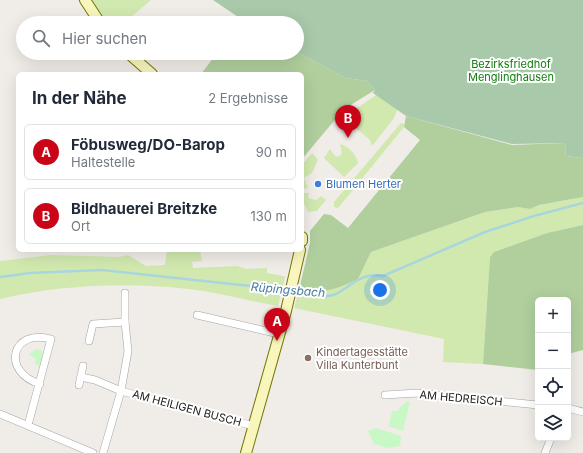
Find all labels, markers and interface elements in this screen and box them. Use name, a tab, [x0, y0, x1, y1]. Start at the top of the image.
search box	[16, 16, 304, 60]
icon: search	[30, 27, 52, 49]
text: Hier suchen	[62, 29, 147, 48]
park label: Bezirksfriedhof Menglinghausen	[468, 57, 554, 84]
text: In der Nähe	[32, 88, 127, 108]
text: 2 Ergebnisse	[208, 90, 288, 106]
pin: B	[335, 105, 361, 138]
text: Föbusweg/DO-Barop	[71, 135, 225, 154]
text: A	[41, 144, 51, 160]
text: 90 m	[256, 144, 287, 160]
text: Haltestelle	[71, 154, 135, 170]
place label: Blumen Herter	[326, 177, 401, 191]
marker: Blumen Herter	[313, 179, 323, 189]
text: Bildhauerei Breitzke	[71, 199, 217, 218]
text: B	[42, 208, 50, 224]
text: 130 m	[250, 208, 287, 224]
text: Ort	[71, 218, 90, 234]
water label: Rüpingsbach	[250, 279, 326, 300]
your location	[370, 280, 390, 300]
map controls	[535, 297, 571, 441]
button: +	[535, 297, 571, 333]
pin: A	[264, 308, 290, 341]
button: −	[535, 333, 571, 369]
place label: Kindertagesstätte Villa Kunterbunt	[316, 345, 408, 372]
marker: Kindertagesstätte Villa Kunterbunt	[303, 353, 313, 363]
button: locate	[535, 369, 571, 405]
street label: AM HEILIGEN BUSCH	[131, 387, 243, 429]
street label: AM HEDREISCH	[419, 387, 503, 409]
button: layers	[535, 405, 571, 441]

